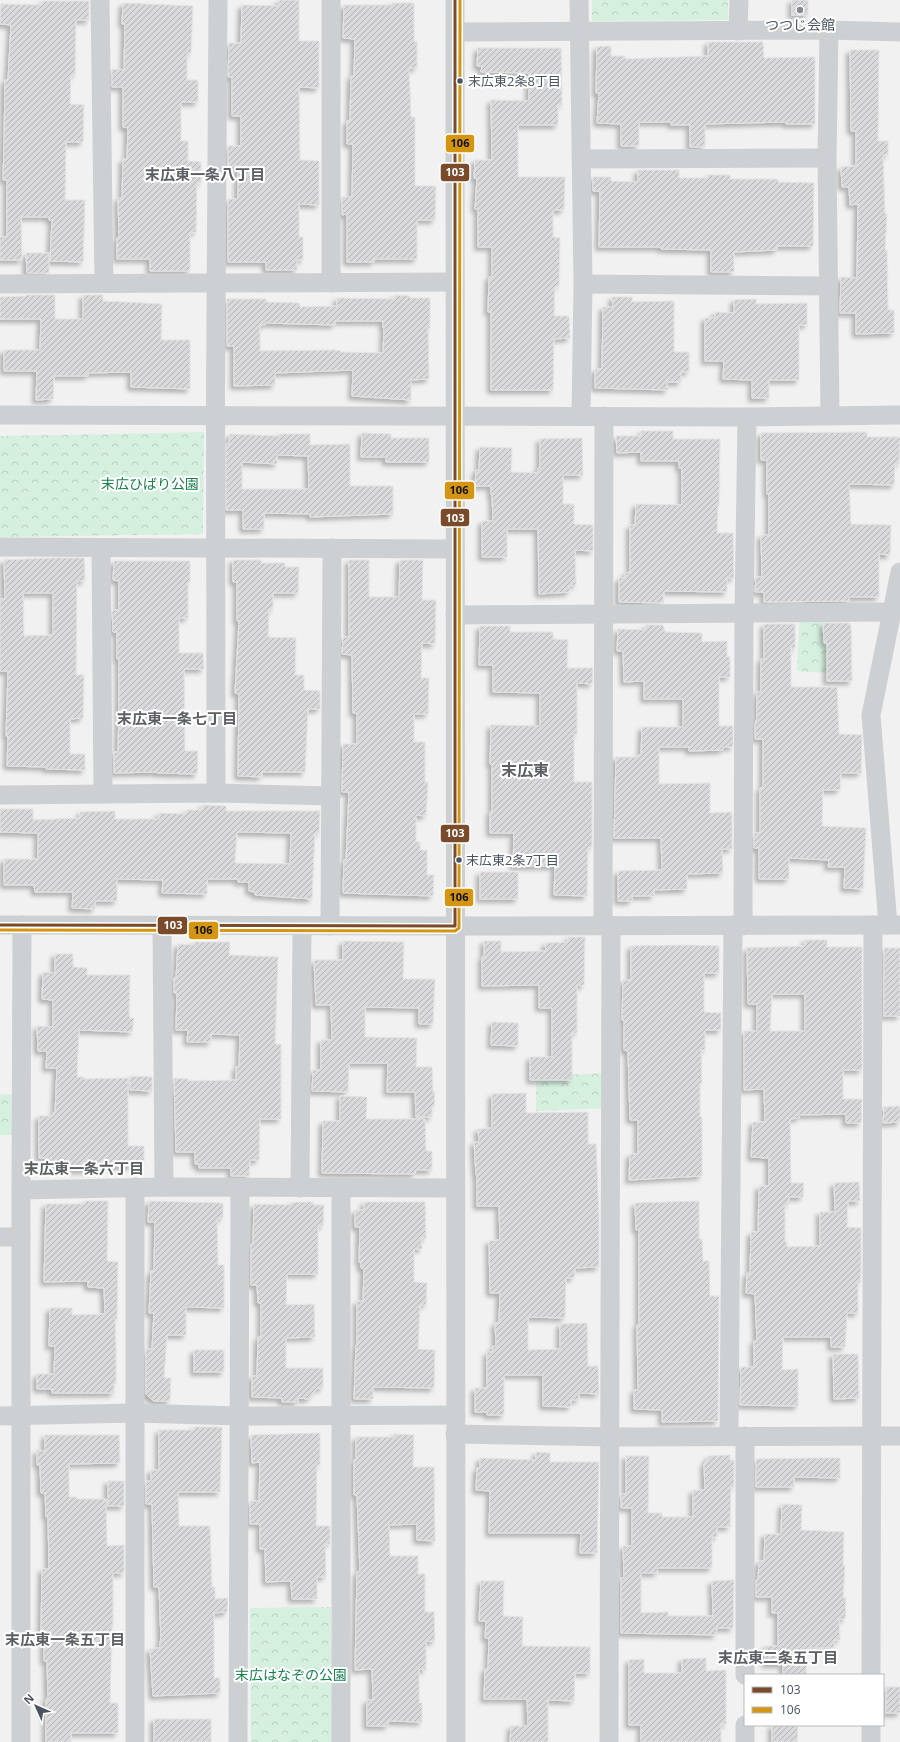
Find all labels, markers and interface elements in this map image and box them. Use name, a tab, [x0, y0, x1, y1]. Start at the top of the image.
marker: つつじ会館	[795, 5, 805, 15]
place label: つつじ会館	[765, 15, 835, 34]
place label: 末広東2条8丁目	[468, 72, 561, 90]
marker: 末広東2条8丁目	[455, 76, 465, 86]
line badge: 106	[445, 134, 475, 153]
text: 106	[451, 135, 469, 150]
line badge: 103	[440, 163, 470, 182]
district label: 末広東一条八丁目	[145, 164, 265, 184]
text: 103	[446, 164, 464, 179]
park label: 末広ひばり公園	[101, 474, 199, 493]
line badge: 106	[444, 481, 475, 500]
text: 106	[450, 482, 468, 497]
line badge: 103	[440, 508, 470, 527]
text: 103	[446, 510, 464, 525]
district label: 末広東一条七丁目	[117, 708, 237, 728]
district label: 末広東	[501, 759, 549, 781]
line badge: 103	[440, 824, 470, 843]
text: 103	[446, 825, 464, 840]
place label: 末広東2条7丁目	[466, 851, 559, 869]
marker: 末広東2条7丁目	[454, 855, 464, 865]
line badge: 106	[444, 888, 474, 907]
text: 106	[450, 889, 468, 904]
line badge: 103	[157, 916, 188, 935]
text: 103	[164, 917, 182, 932]
line badge: 106	[188, 921, 219, 940]
text: 106	[194, 922, 212, 937]
district label: 末広東一条六丁目	[24, 1158, 144, 1178]
district label: 末広東一条五丁目	[5, 1629, 125, 1649]
district label: 末広東二条五丁目	[718, 1647, 838, 1667]
park label: 末広はなぞの公園	[235, 1665, 347, 1684]
legend	[744, 1674, 884, 1726]
text: 103	[780, 1681, 801, 1698]
north arrow	[16, 1686, 56, 1726]
text: N	[20, 1690, 37, 1707]
text: 106	[780, 1701, 801, 1718]

